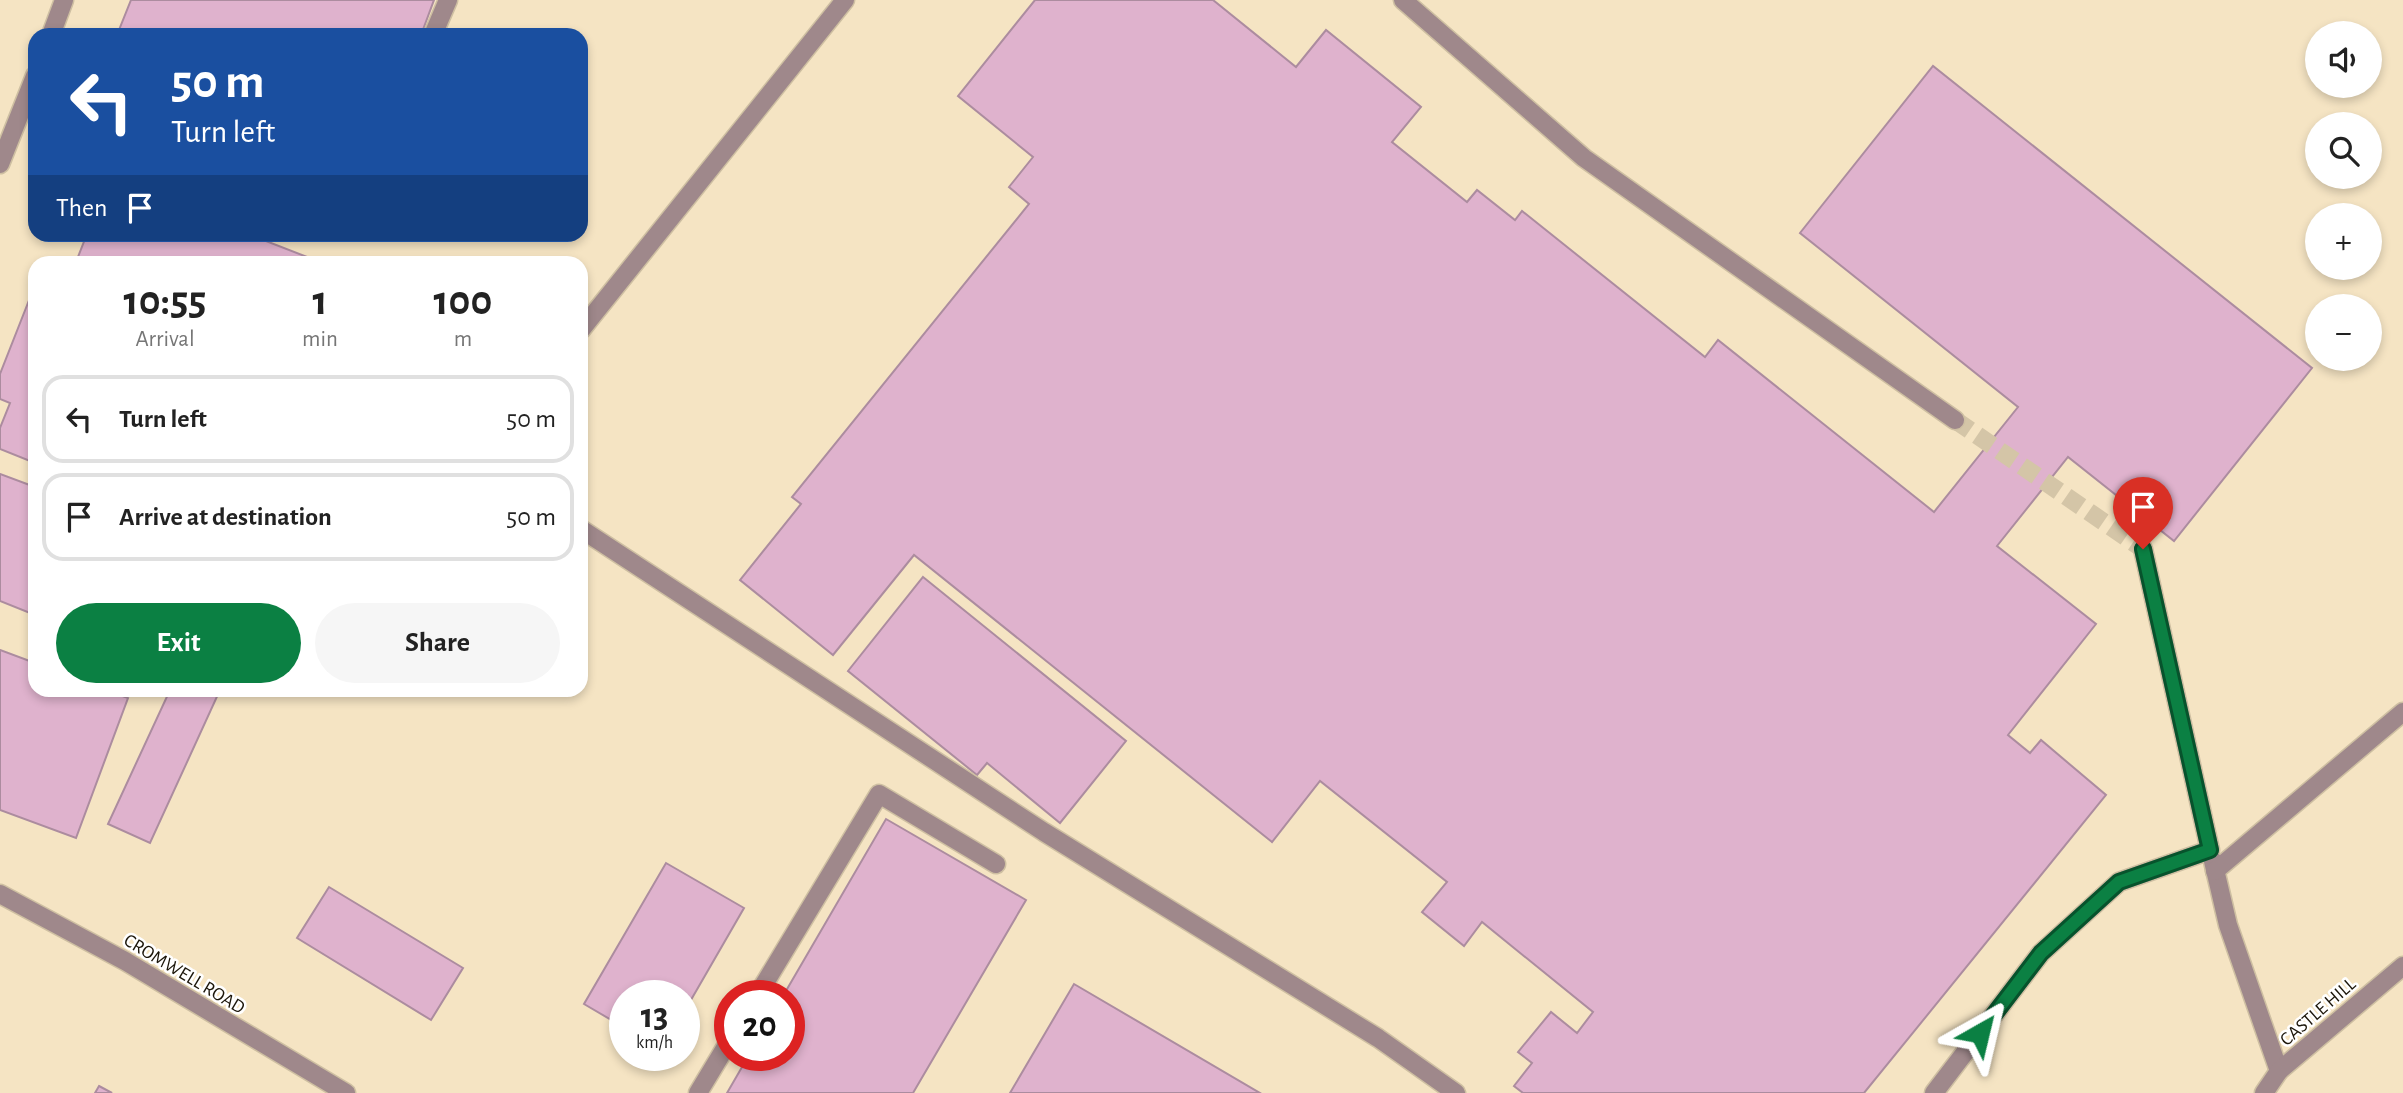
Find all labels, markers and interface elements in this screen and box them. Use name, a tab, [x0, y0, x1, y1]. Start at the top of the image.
map controls	[2305, 21, 2382, 371]
button: sound	[2305, 21, 2382, 98]
icon: left	[56, 56, 147, 147]
text: 50 m	[171, 58, 265, 107]
button: search	[2305, 112, 2382, 189]
text: Turn left	[171, 116, 275, 148]
icon: arrive	[121, 189, 159, 227]
text: Then	[56, 195, 107, 221]
button: +	[2305, 203, 2382, 280]
text: 10:55	[124, 280, 207, 322]
text: 1	[312, 280, 328, 322]
text: 100	[434, 280, 492, 322]
button: −	[2305, 294, 2382, 371]
text: Arrival	[135, 328, 195, 351]
text: min	[302, 328, 338, 351]
text: m	[454, 328, 472, 351]
icon: left	[60, 400, 98, 438]
text: Turn left	[119, 406, 207, 432]
text: 50 m	[506, 406, 556, 432]
pin	[2113, 477, 2173, 549]
icon: arrive	[2124, 488, 2162, 526]
icon: arrive	[60, 498, 98, 536]
text: Arrive at destination	[119, 504, 332, 530]
text: 50 m	[506, 504, 556, 530]
button: Exit	[56, 603, 301, 683]
button: Share	[315, 603, 560, 683]
street label: CROMWELL ROAD	[120, 931, 248, 1018]
street label: CASTLE HILL	[2277, 974, 2359, 1050]
speed limit sign: 20	[714, 980, 805, 1071]
position arrow	[1943, 996, 2017, 1070]
text: 13	[641, 999, 668, 1034]
text: km/h	[636, 1034, 673, 1052]

